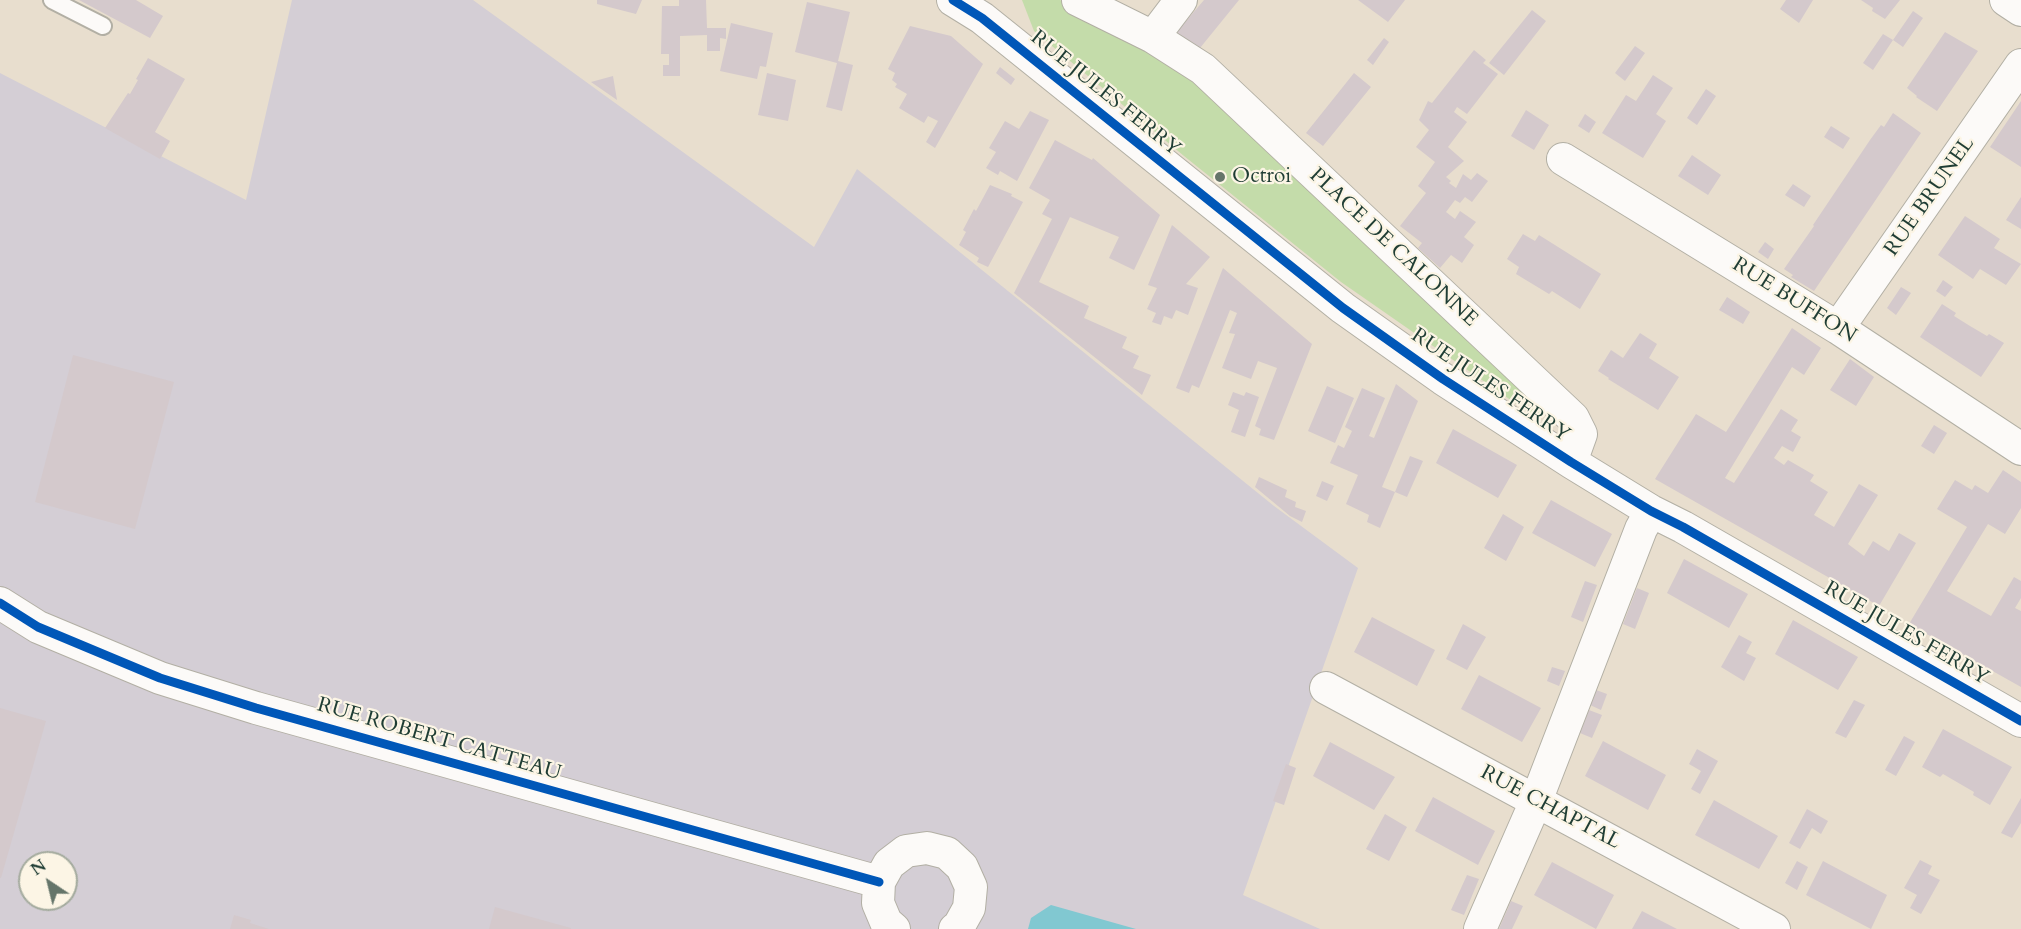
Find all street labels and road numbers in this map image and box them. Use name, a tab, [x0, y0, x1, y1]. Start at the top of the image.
street label: RUE JULES FERRY	[1025, 26, 1185, 162]
street label: RUE BRUNEL	[1880, 132, 1980, 262]
street label: PLACE DE CALONNE	[1304, 163, 1482, 333]
street label: RUE BUFFON	[1727, 253, 1861, 349]
street label: RUE JULES FERRY	[1406, 324, 1574, 448]
street label: RUE JULES FERRY	[1819, 577, 1993, 691]
street label: RUE ROBERT CATTEAU	[314, 693, 564, 787]
street label: RUE CHAPTAL	[1476, 761, 1624, 855]

